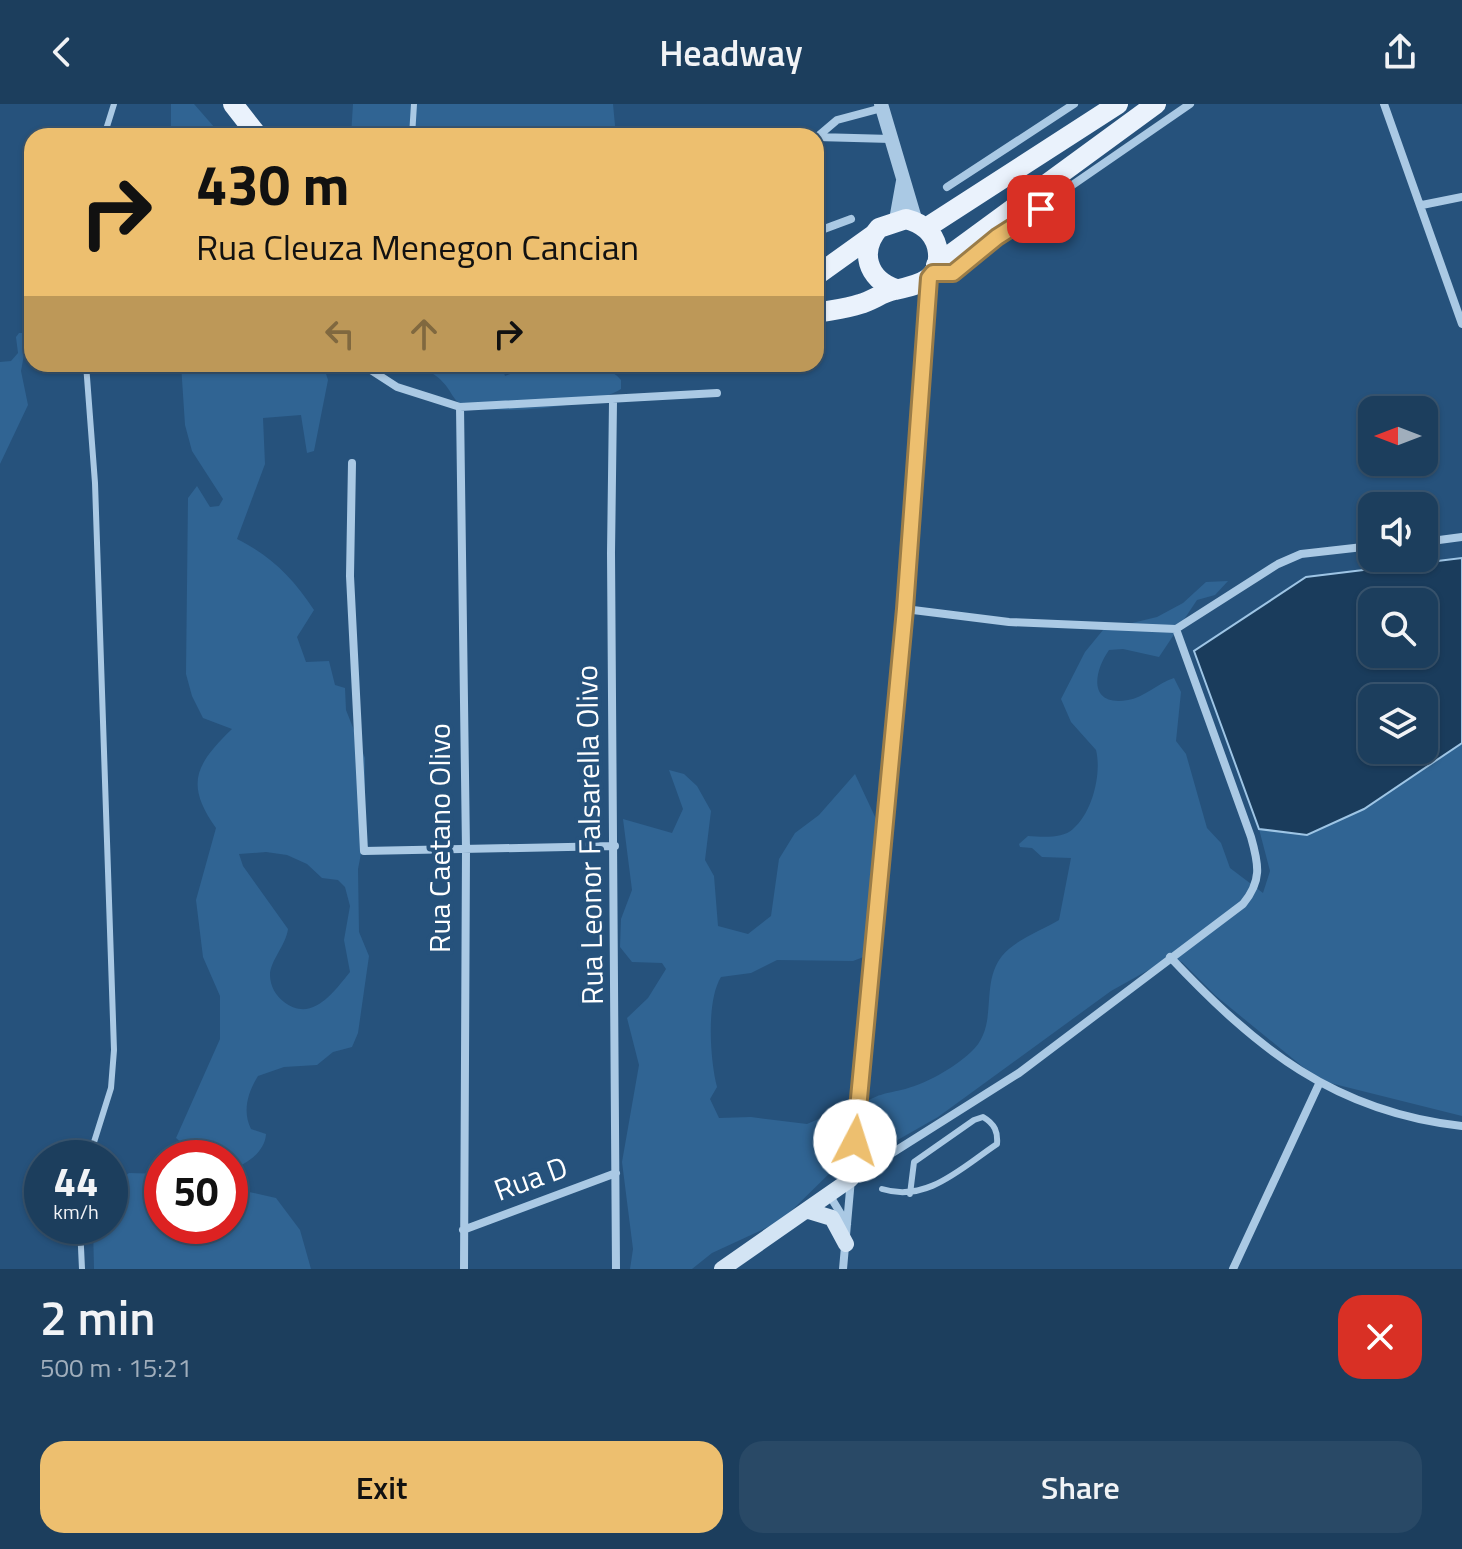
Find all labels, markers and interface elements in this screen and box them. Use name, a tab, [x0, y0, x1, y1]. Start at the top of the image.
text: Headway	[659, 25, 803, 80]
icon: back	[40, 30, 84, 74]
icon: share	[1378, 30, 1422, 74]
text: 430 m	[196, 142, 349, 227]
icon: right	[64, 160, 168, 264]
pin	[1007, 175, 1075, 243]
icon: arrive	[1019, 187, 1063, 231]
text: Rua Cleuza Menegon Cancian	[196, 219, 639, 274]
icon: left	[318, 312, 362, 356]
icon: ahead	[402, 312, 446, 356]
icon: right	[486, 312, 530, 356]
north arrow	[1358, 396, 1438, 476]
map controls	[1358, 396, 1438, 764]
button: sound	[1358, 492, 1438, 572]
button: search	[1358, 588, 1438, 668]
street label: Rua Leonor Falsarella Olivo	[563, 665, 615, 1005]
button: layers	[1358, 684, 1438, 764]
street label: Rua Caetano Olivo	[416, 723, 462, 953]
position arrow	[813, 1099, 897, 1183]
speed limit sign: 50	[144, 1140, 248, 1244]
street label: Rua D	[487, 1144, 574, 1213]
text: 44	[54, 1151, 98, 1212]
text: km/h	[53, 1196, 99, 1227]
text: 2 min	[40, 1281, 155, 1354]
button: close	[1338, 1295, 1422, 1379]
text: 500 m · 15:21	[40, 1348, 192, 1387]
button: Exit	[40, 1441, 723, 1533]
button: Share	[739, 1441, 1422, 1533]

